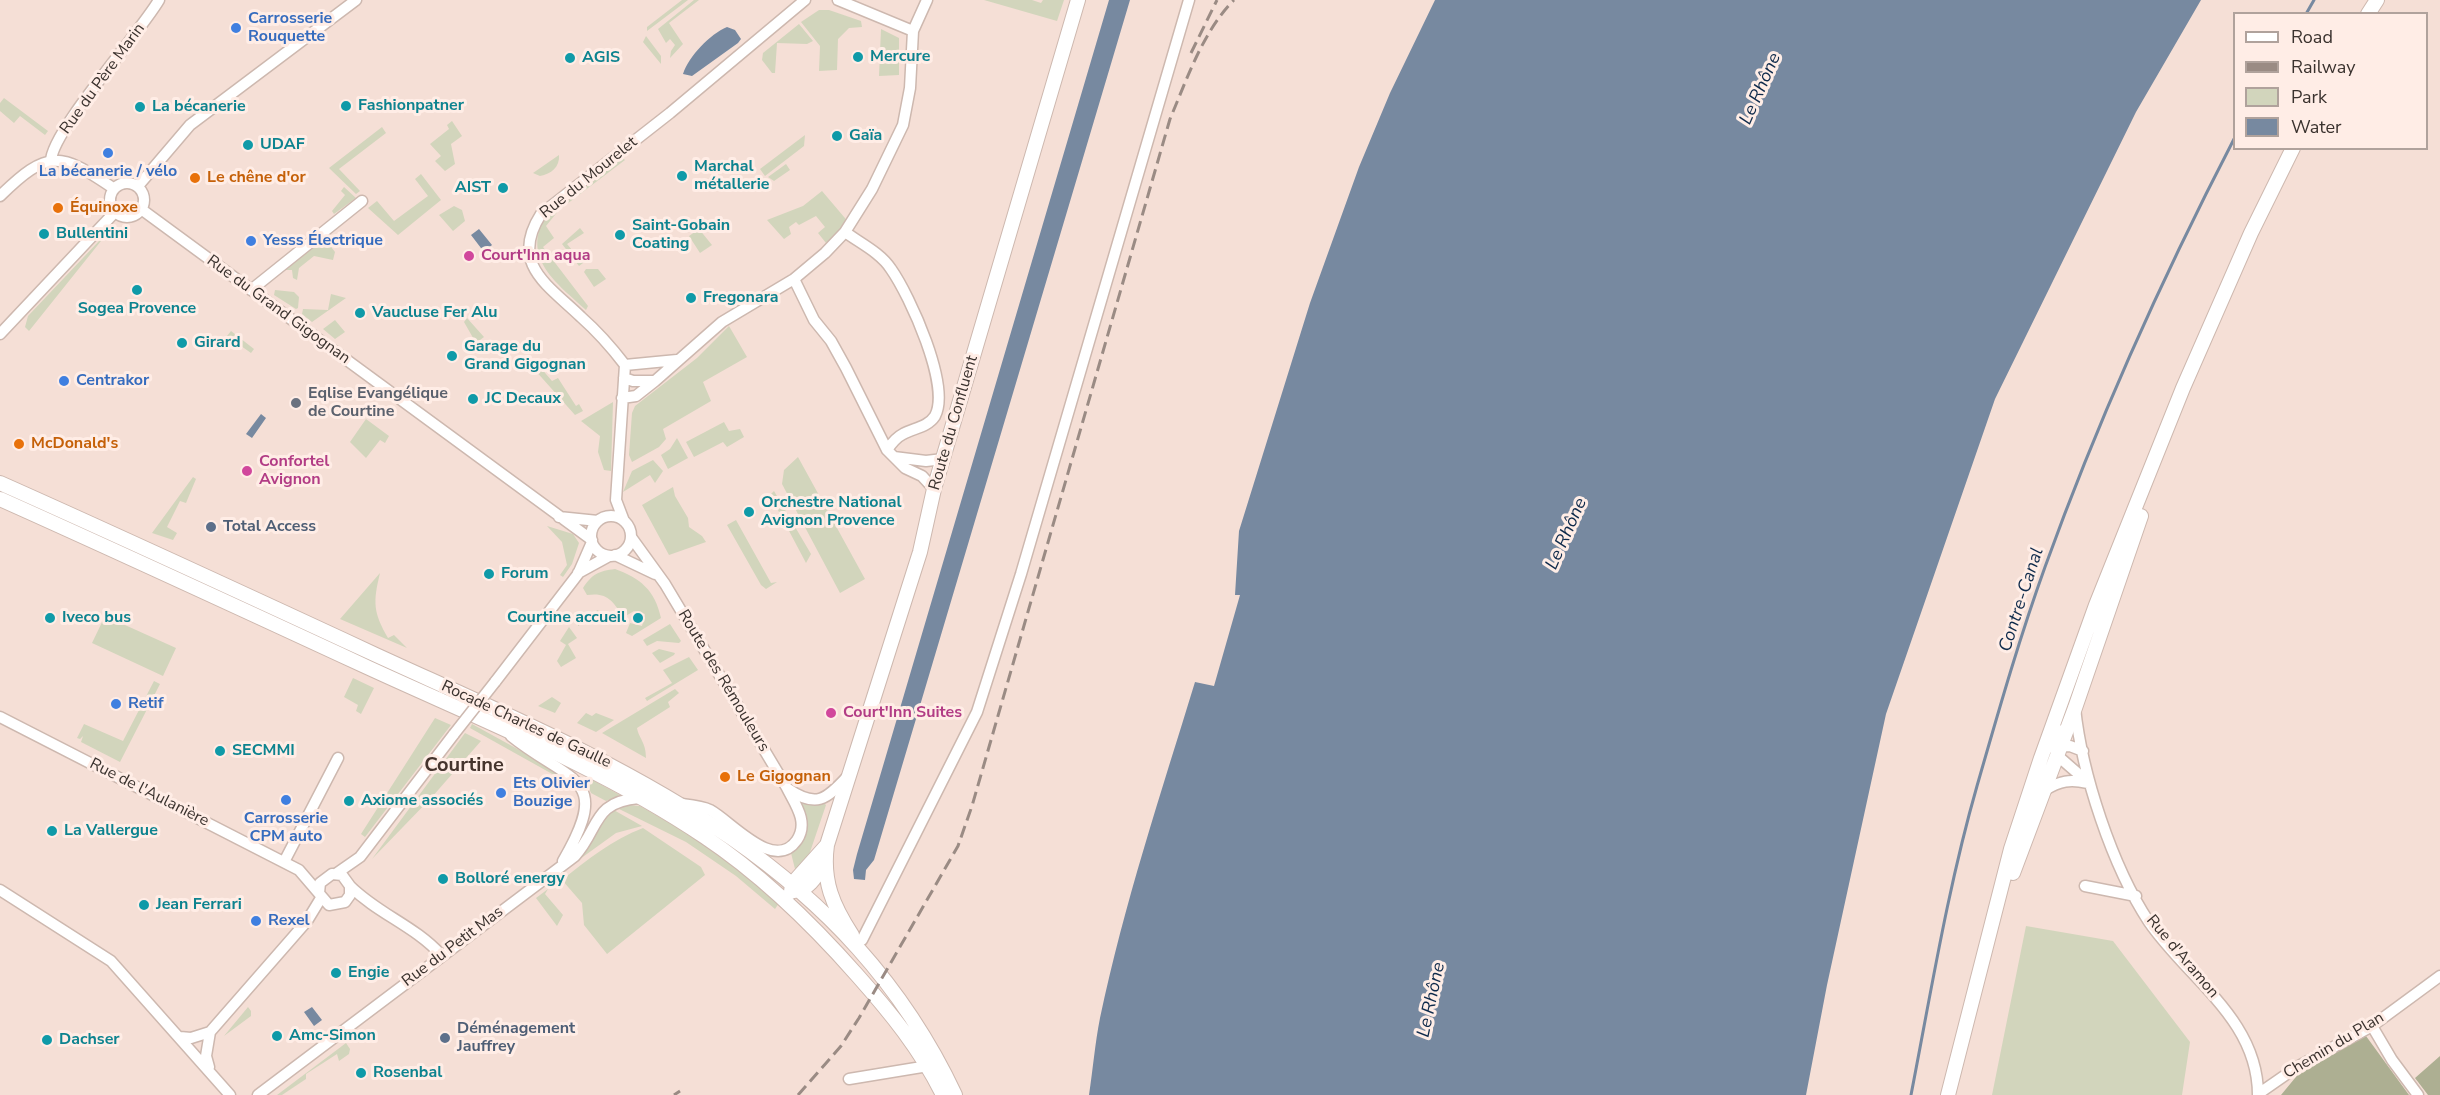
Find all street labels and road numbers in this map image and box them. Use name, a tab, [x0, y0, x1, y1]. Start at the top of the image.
street label: Rue du Père Marin	[56, 20, 150, 138]
street label: Rue du Mourelet	[537, 133, 641, 223]
street label: Rue du Grand Gigognan	[203, 252, 353, 368]
street label: Route du Confluent	[926, 353, 982, 493]
street label: Route des Rémouleurs	[673, 607, 773, 755]
street label: Rocade Charles de Gaulle	[438, 677, 614, 773]
street label: Rue de l'Aulanière	[86, 755, 212, 831]
street label: Rue du Petit Mas	[399, 903, 507, 991]
street label: Rue d'Aramon	[2142, 912, 2222, 1002]
street label: Chemin du Plan	[2280, 1008, 2388, 1084]

